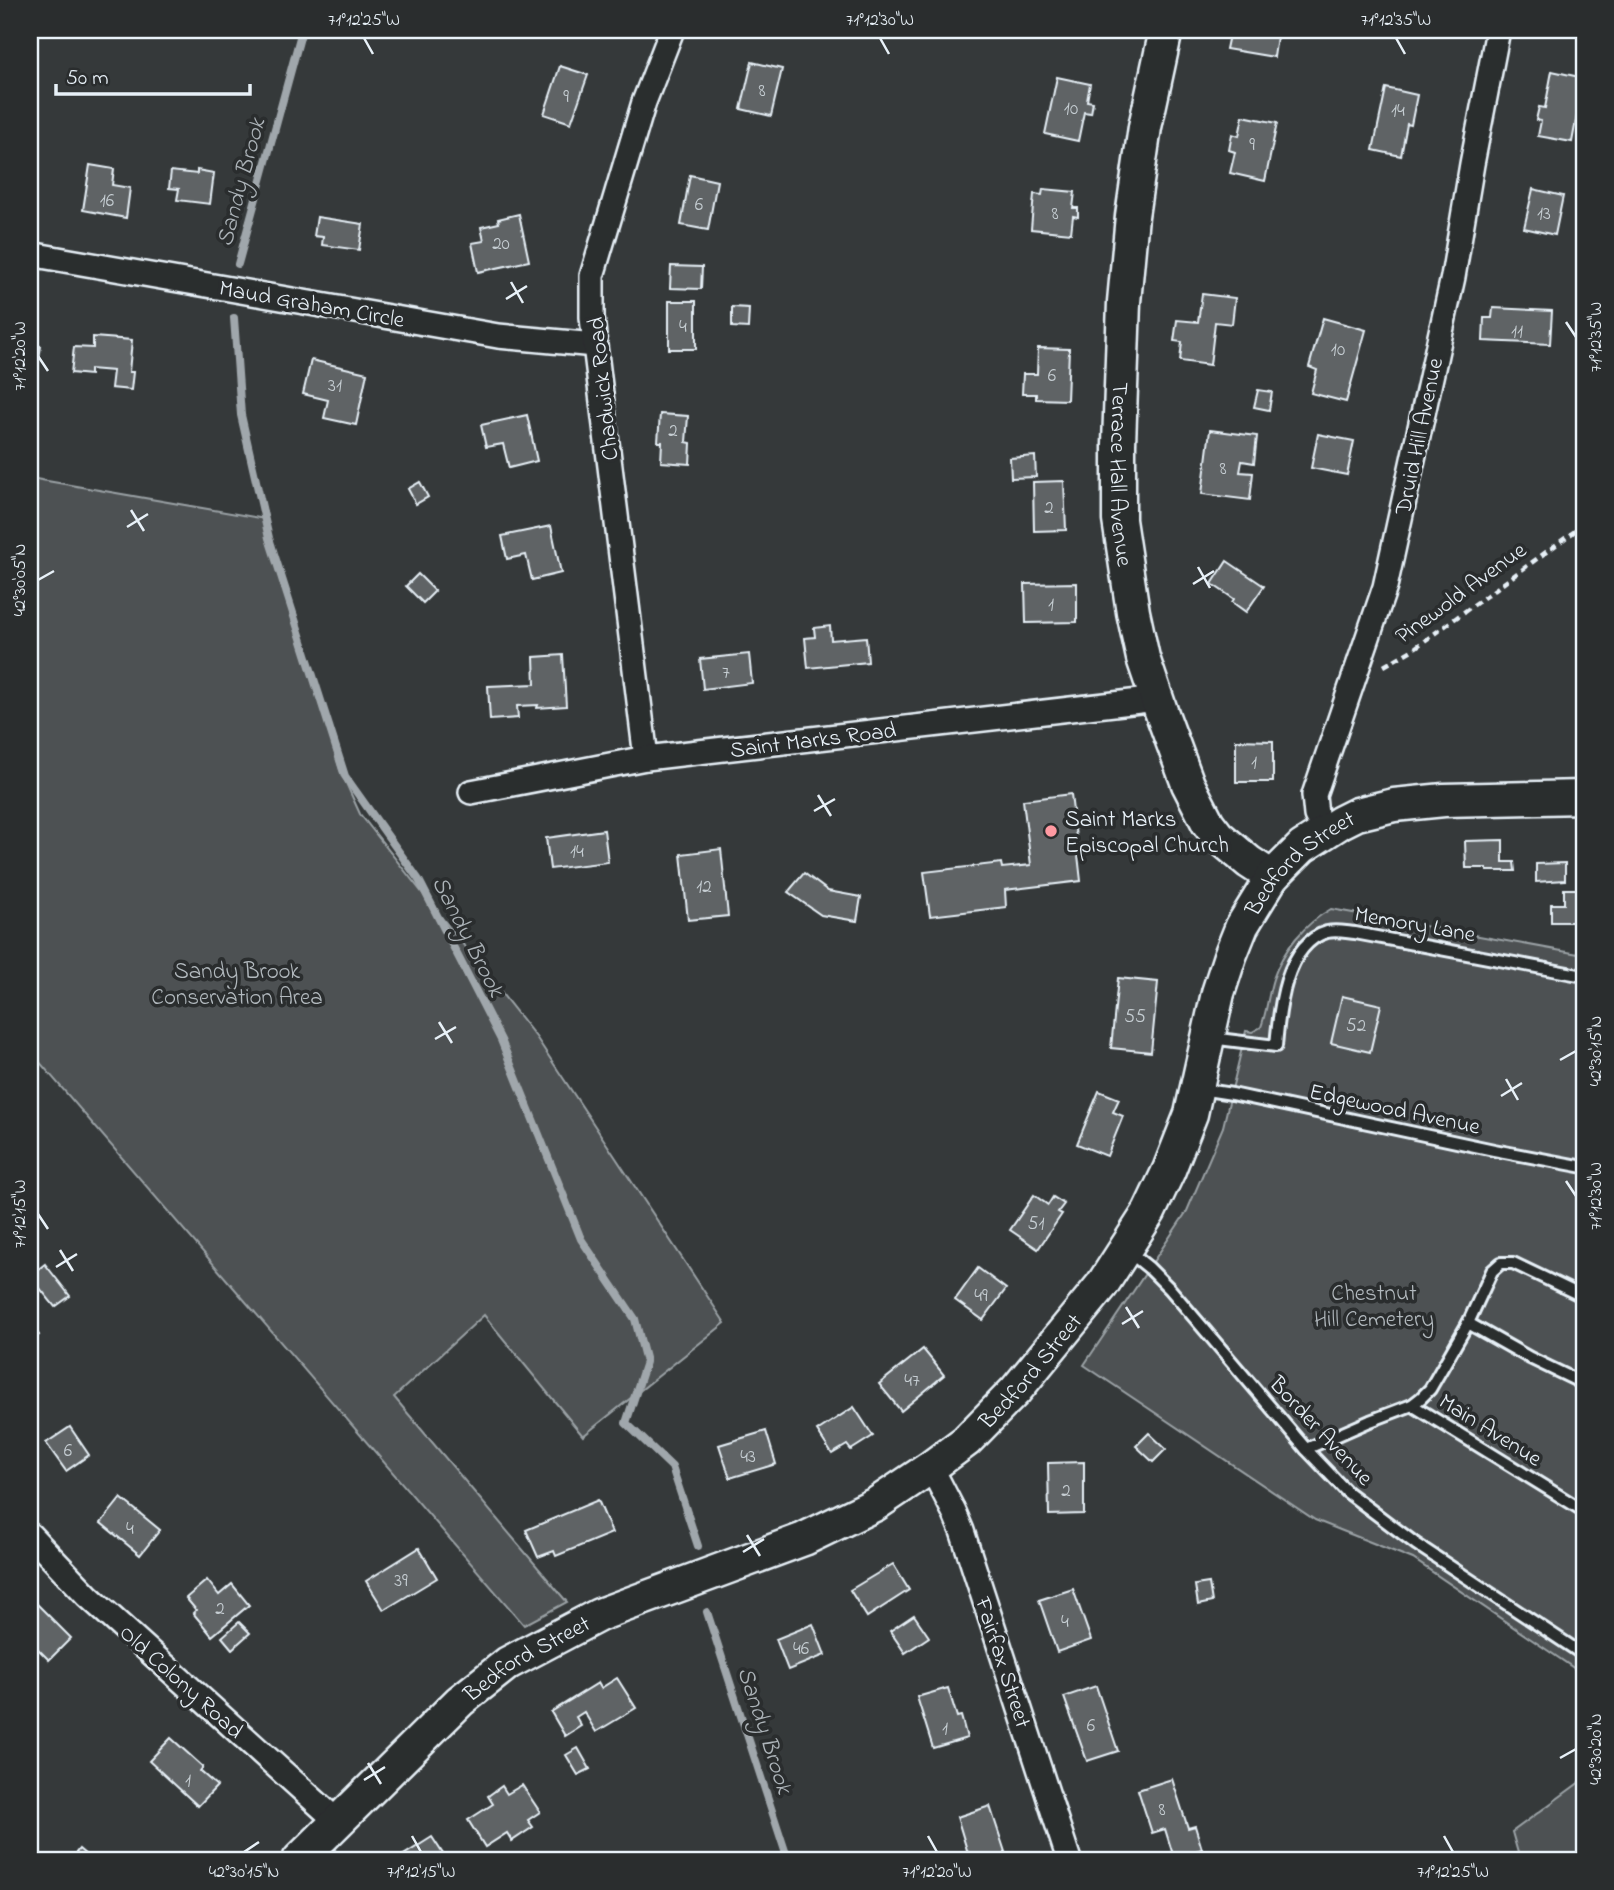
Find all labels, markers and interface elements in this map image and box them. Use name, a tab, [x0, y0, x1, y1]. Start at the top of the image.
text: 71°12'25"W	[328, 8, 400, 34]
text: 71°12'30"W	[846, 8, 914, 34]
text: 71°12'35"W	[1361, 8, 1431, 34]
scale bar	[56, 52, 250, 96]
text: 50 m	[66, 64, 109, 94]
house number: 8	[758, 78, 766, 105]
house number: 9	[563, 84, 569, 111]
house number: 10	[1064, 96, 1078, 123]
house number: 14	[1391, 98, 1405, 125]
water label: Sandy Brook	[209, 113, 277, 251]
house number: 9	[1249, 132, 1255, 159]
house number: 16	[100, 188, 114, 215]
house number: 6	[695, 192, 703, 219]
house number: 8	[1051, 201, 1059, 228]
house number: 13	[1537, 201, 1551, 228]
house number: 20	[492, 231, 510, 258]
street label: Maud Graham Circle	[216, 273, 407, 338]
text: 71°12'35"W	[1584, 302, 1610, 372]
house number: 4	[679, 314, 687, 341]
street label: Chadwick Road	[581, 315, 628, 462]
house number: 11	[1511, 319, 1523, 346]
text: 71°12'20"W	[8, 321, 34, 391]
house number: 10	[1331, 337, 1345, 364]
street label: Druid Hill Avenue	[1387, 354, 1453, 519]
house number: 6	[1048, 363, 1056, 390]
house number: 31	[328, 373, 342, 400]
street label: Terrace Hall Avenue	[1100, 381, 1140, 570]
house number: 2	[668, 418, 678, 445]
house number: 8	[1219, 456, 1227, 483]
house number: 2	[1044, 495, 1054, 522]
street label: Pinewold Avenue	[1389, 535, 1534, 653]
text: 42°30'05"N	[8, 544, 34, 616]
house number: 1	[1048, 592, 1054, 619]
house number: 7	[722, 660, 730, 687]
street label: Saint Marks Road	[728, 715, 898, 768]
house number: 1	[1251, 750, 1257, 777]
place label: Saint Marks Episcopal Church	[1065, 804, 1229, 863]
street label: Bedford Street	[1238, 804, 1361, 924]
marker: Saint Marks Episcopal Church	[1043, 823, 1059, 839]
house number: 14	[570, 839, 584, 866]
water label: Sandy Brook	[421, 871, 513, 1005]
house number: 12	[696, 874, 712, 901]
street label: Memory Lane	[1351, 899, 1478, 954]
park label: Sandy Brook Conservation Area	[151, 956, 323, 1015]
house number: 55	[1124, 1004, 1146, 1031]
house number: 52	[1346, 1013, 1366, 1040]
text: 42°30'15"N	[1584, 1016, 1610, 1086]
street label: Edgewood Avenue	[1306, 1076, 1484, 1146]
text: 71°12'30"W	[1584, 1162, 1610, 1230]
text: 71°12'15"W	[8, 1180, 34, 1248]
house number: 51	[1028, 1211, 1044, 1238]
park label: Chestnut Hill Cemetery	[1314, 1278, 1434, 1339]
house number: 49	[974, 1283, 988, 1310]
street label: Bedford Street	[971, 1307, 1091, 1439]
house number: 47	[904, 1368, 920, 1395]
street label: Border Avenue	[1260, 1369, 1380, 1494]
street label: Main Avenue	[1432, 1386, 1548, 1476]
house number: 6	[64, 1438, 72, 1465]
house number: 43	[740, 1444, 756, 1471]
house number: 2	[1061, 1478, 1071, 1505]
house number: 4	[126, 1516, 134, 1543]
house number: 39	[394, 1568, 408, 1595]
street label: Fairfax Street	[965, 1592, 1038, 1733]
house number: 2	[215, 1596, 225, 1623]
street label: Bedford Street	[457, 1608, 597, 1712]
house number: 4	[1061, 1609, 1069, 1636]
street label: Old Colony Road	[110, 1618, 250, 1749]
house number: 46	[793, 1636, 809, 1663]
water label: Sandy Brook	[727, 1663, 801, 1800]
house number: 6	[1087, 1713, 1095, 1740]
text: 42°30'20"N	[1584, 1713, 1610, 1785]
house number: 1	[942, 1716, 948, 1743]
house number: 1	[185, 1768, 191, 1795]
house number: 8	[1158, 1797, 1166, 1824]
text: 42°30'15"N	[209, 1860, 279, 1886]
text: 71°12'15"W	[387, 1860, 455, 1886]
text: 71°12'20"W	[902, 1860, 972, 1886]
text: 71°12'25"W	[1417, 1860, 1489, 1886]

